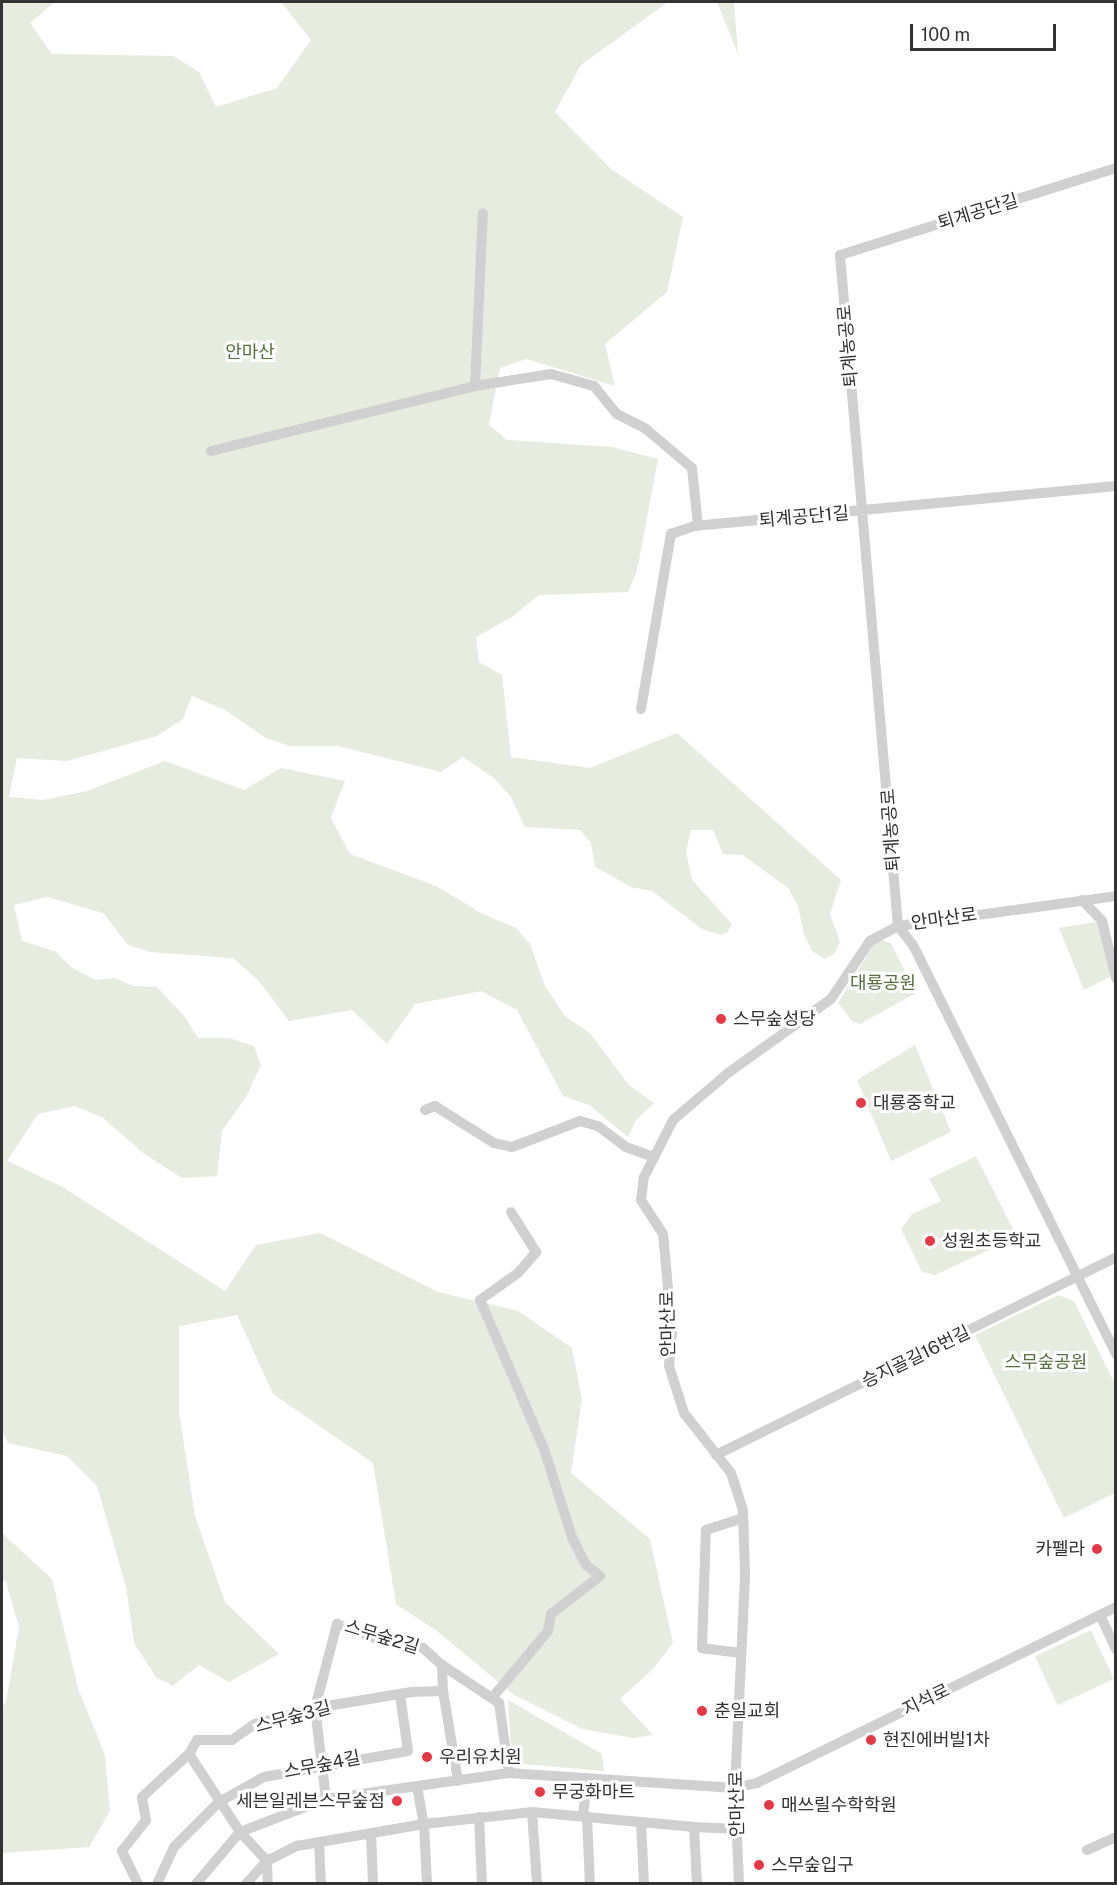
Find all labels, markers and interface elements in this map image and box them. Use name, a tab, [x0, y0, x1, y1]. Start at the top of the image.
scale bar	[913, 12, 1058, 50]
text: 100 m	[921, 24, 970, 45]
street label: 퇴계공단길	[935, 190, 1021, 234]
street label: 퇴계농공로	[834, 304, 862, 388]
park label: 안마산	[225, 341, 275, 363]
street label: 퇴계공단1길	[758, 502, 850, 532]
street label: 퇴계농공로	[877, 788, 905, 872]
street label: 안마산로	[910, 904, 978, 934]
park label: 대룡공원	[850, 972, 916, 994]
place label: 스무숲성당	[733, 1008, 816, 1030]
marker: 스무숲성당	[714, 1012, 728, 1026]
place label: 대룡중학교	[873, 1092, 956, 1114]
marker: 대룡중학교	[854, 1096, 868, 1110]
place label: 성원초등학교	[942, 1230, 1041, 1252]
marker: 성원초등학교	[923, 1234, 937, 1248]
street label: 안마산로	[657, 1291, 679, 1357]
street label: 승지골길16번길	[858, 1321, 974, 1393]
park label: 스무숲공원	[1005, 1351, 1087, 1373]
place label: 카펠라	[1035, 1538, 1085, 1560]
marker: 카펠라	[1090, 1542, 1104, 1556]
street label: 스무숲2길	[342, 1615, 422, 1659]
street label: 지석로	[899, 1679, 953, 1721]
street label: 스무숲3길	[253, 1697, 333, 1737]
place label: 춘일교회	[714, 1700, 780, 1722]
marker: 춘일교회	[695, 1704, 709, 1718]
place label: 현진에버빌1차	[883, 1729, 990, 1751]
marker: 현진에버빌1차	[864, 1733, 878, 1747]
place label: 우리유치원	[439, 1746, 522, 1768]
street label: 스무숲4길	[282, 1747, 362, 1783]
marker: 우리유치원	[420, 1750, 434, 1764]
street label: 안마산로	[726, 1771, 748, 1837]
place label: 무궁화마트	[552, 1781, 635, 1803]
marker: 무궁화마트	[533, 1785, 547, 1799]
place label: 세븐일레븐스무숲점	[236, 1790, 385, 1812]
marker: 세븐일레븐스무숲점	[390, 1794, 404, 1808]
place label: 매쓰릴수학학원	[781, 1794, 897, 1816]
marker: 매쓰릴수학학원	[762, 1798, 776, 1812]
place label: 스무숲입구	[771, 1854, 854, 1876]
marker: 스무숲입구	[752, 1858, 766, 1872]

